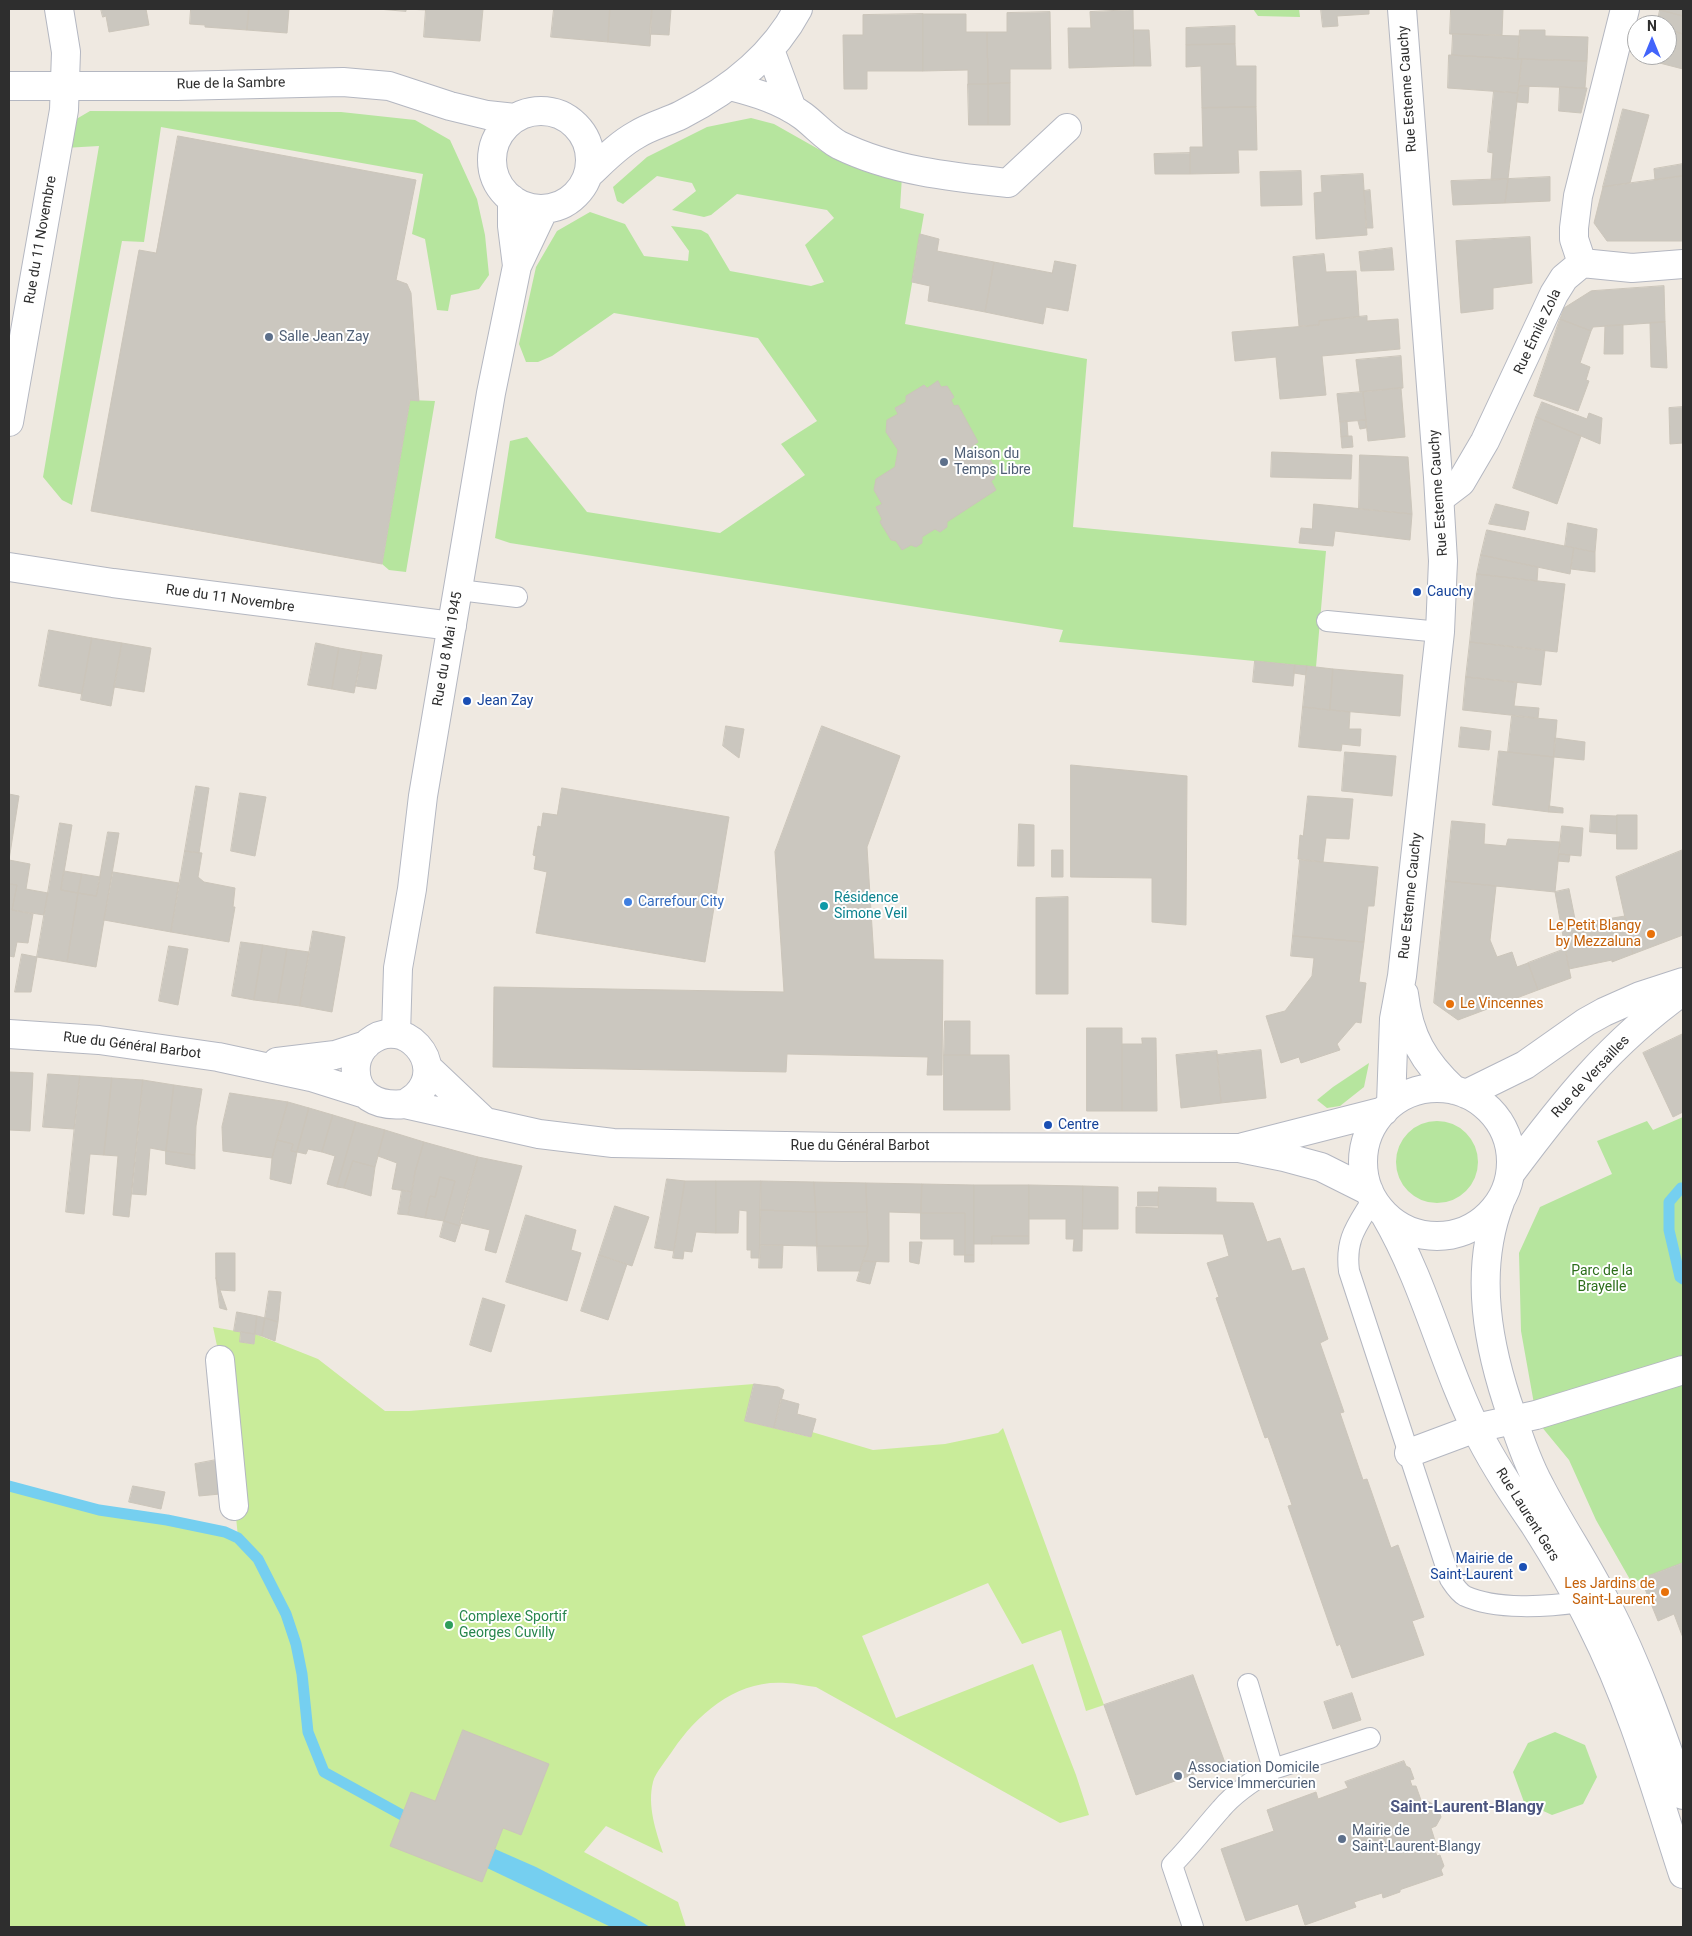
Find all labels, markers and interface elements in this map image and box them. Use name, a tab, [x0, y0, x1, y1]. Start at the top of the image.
north arrow	[1627, 15, 1677, 65]
text: N	[1647, 18, 1657, 34]
street label: Rue Estenne Cauchy	[1395, 25, 1421, 153]
street label: Rue de la Sambre	[177, 75, 285, 93]
street label: Rue du 11 Novembre	[21, 175, 61, 305]
street label: Rue Émile Zola	[1511, 287, 1565, 377]
place label: Salle Jean Zay	[279, 329, 369, 345]
marker: Salle Jean Zay	[263, 331, 275, 343]
street label: Rue Estenne Cauchy	[1426, 429, 1452, 557]
place label: Maison du Temps Libre	[954, 446, 1031, 478]
marker: Maison du Temps Libre	[938, 456, 950, 468]
street label: Rue du 11 Novembre	[165, 582, 295, 616]
place label: Cauchy	[1427, 584, 1473, 600]
marker: Cauchy	[1411, 586, 1423, 598]
street label: Rue du 8 Mai 1945	[430, 590, 466, 708]
place label: Jean Zay	[477, 693, 533, 709]
marker: Jean Zay	[461, 695, 473, 707]
street label: Rue Estenne Cauchy	[1396, 832, 1426, 960]
place label: Résidence Simone Veil	[834, 890, 907, 922]
place label: Carrefour City	[638, 894, 724, 910]
marker: Carrefour City	[622, 896, 634, 908]
marker: Résidence Simone Veil	[818, 900, 830, 912]
place label: Le Petit Blangy by Mezzaluna	[1548, 918, 1641, 950]
marker: Le Petit Blangy by Mezzaluna	[1645, 928, 1657, 940]
place label: Le Vincennes	[1460, 996, 1543, 1012]
marker: Le Vincennes	[1444, 998, 1456, 1010]
street label: Rue du Général Barbot	[62, 1029, 202, 1063]
street label: Rue de Versailles	[1549, 1032, 1633, 1122]
place label: Centre	[1058, 1117, 1099, 1133]
marker: Centre	[1042, 1119, 1054, 1131]
street label: Rue du Général Barbot	[791, 1138, 929, 1154]
park label: Parc de la Brayelle	[1571, 1263, 1633, 1295]
street label: Rue Laurent Gers	[1492, 1465, 1562, 1565]
place label: Mairie de Saint-Laurent	[1430, 1551, 1513, 1584]
marker: Mairie de Saint-Laurent	[1517, 1561, 1529, 1573]
place label: Les Jardins de Saint-Laurent	[1564, 1576, 1655, 1608]
marker: Les Jardins de Saint-Laurent	[1659, 1586, 1671, 1598]
place label: Complexe Sportif Georges Cuvilly	[459, 1609, 567, 1641]
marker: Complexe Sportif Georges Cuvilly	[443, 1619, 455, 1631]
place label: Association Domicile Service Immercurien	[1188, 1760, 1320, 1792]
marker: Association Domicile Service Immercurien	[1172, 1770, 1184, 1782]
district label: Saint-Laurent-Blangy	[1390, 1798, 1544, 1818]
place label: Mairie de Saint-Laurent-Blangy	[1352, 1823, 1481, 1855]
marker: Mairie de Saint-Laurent-Blangy	[1336, 1833, 1348, 1845]

